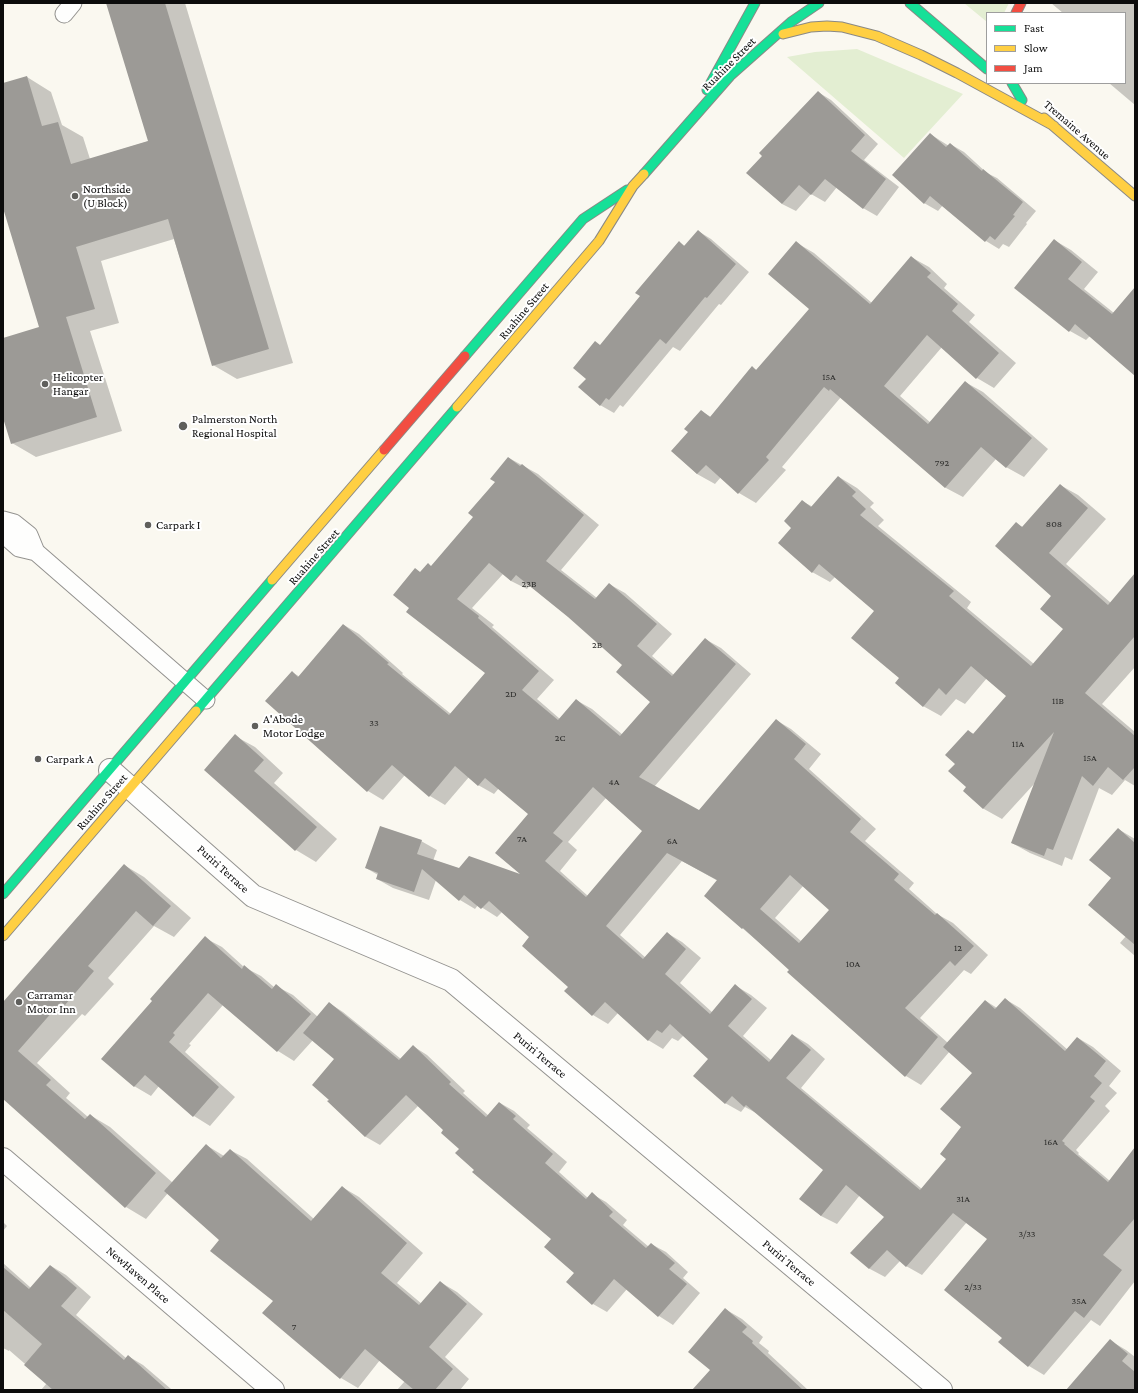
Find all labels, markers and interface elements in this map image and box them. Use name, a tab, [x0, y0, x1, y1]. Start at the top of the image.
legend	[986, 12, 1126, 84]
text: Fast	[1024, 21, 1044, 35]
street label: Ruahine Street	[699, 34, 759, 94]
text: Slow	[1024, 41, 1048, 55]
text: Jam	[1024, 61, 1043, 75]
street label: Tremaine Avenue	[1041, 97, 1113, 163]
place label: Northside (U Block)	[83, 182, 131, 210]
marker: Northside (U Block)	[70, 191, 80, 201]
street label: Ruahine Street	[496, 280, 552, 342]
place label: Helicopter Hangar	[53, 370, 103, 398]
house number: 15A	[822, 371, 836, 383]
marker: Helicopter Hangar	[40, 379, 50, 389]
place label: Palmerston North Regional Hospital	[192, 412, 277, 440]
marker: Palmerston North Regional Hospital	[177, 420, 189, 432]
house number: 792	[935, 457, 949, 469]
place label: Carpark I	[156, 518, 200, 532]
house number: 808	[1046, 518, 1062, 530]
marker: Carpark I	[143, 520, 153, 530]
street label: Ruahine Street	[286, 526, 342, 588]
house number: 23B	[522, 578, 536, 590]
house number: 2B	[592, 639, 602, 651]
house number: 2D	[505, 688, 517, 700]
house number: 11B	[1052, 695, 1064, 707]
place label: A'Abode Motor Lodge	[263, 712, 325, 740]
house number: 33	[369, 717, 379, 729]
marker: A'Abode Motor Lodge	[250, 721, 260, 731]
house number: 2C	[555, 732, 565, 744]
house number: 11A	[1012, 738, 1024, 750]
place label: Carpark A	[46, 752, 94, 766]
house number: 15A	[1083, 752, 1097, 764]
marker: Carpark A	[33, 754, 43, 764]
street label: Ruahine Street	[74, 771, 130, 833]
house number: 4A	[609, 776, 619, 788]
house number: 7A	[517, 833, 527, 845]
house number: 6A	[667, 835, 677, 847]
street label: Puriri Terrace	[194, 842, 252, 896]
house number: 12	[954, 942, 962, 954]
house number: 10A	[846, 958, 860, 970]
place label: Carramar Motor Inn	[27, 988, 76, 1016]
marker: Carramar Motor Inn	[14, 997, 24, 1007]
street label: Puriri Terrace	[511, 1029, 569, 1081]
house number: 16A	[1044, 1136, 1058, 1148]
house number: 31A	[956, 1193, 970, 1205]
house number: 3/33	[1018, 1228, 1036, 1240]
street label: Puriri Terrace	[760, 1237, 818, 1289]
street label: NewHaven Place	[103, 1243, 173, 1307]
house number: 2/33	[964, 1281, 982, 1293]
house number: 35A	[1072, 1295, 1086, 1307]
house number: 7	[292, 1321, 296, 1333]

